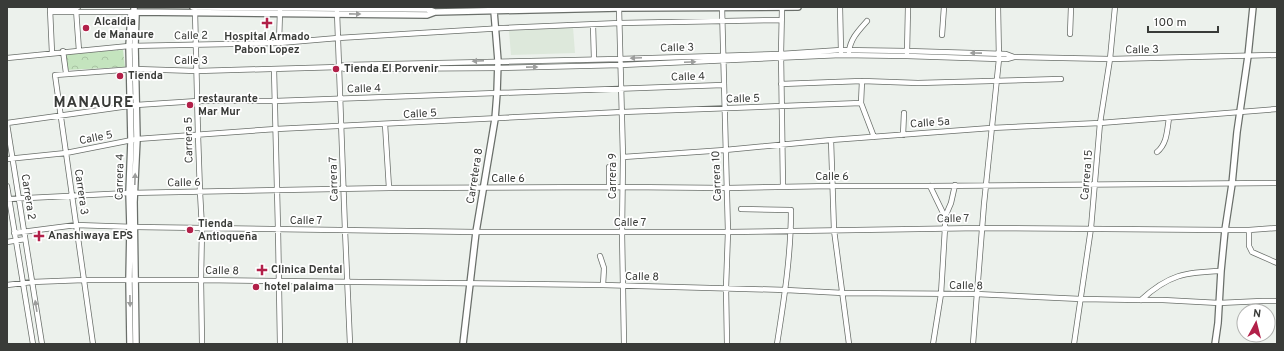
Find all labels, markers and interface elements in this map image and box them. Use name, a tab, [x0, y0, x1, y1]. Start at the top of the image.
scale bar	[1148, 8, 1218, 34]
one-way arrow	[349, 11, 362, 17]
place label: Alcaldia de Manaure	[94, 15, 154, 42]
text: 100 m	[1154, 15, 1187, 31]
marker: Hospital Armado Pabon Lopez	[261, 17, 273, 29]
marker: Alcaldia de Manaure	[81, 23, 91, 33]
street label: Calle 2	[174, 29, 208, 43]
place label: Hospital Armado Pabon Lopez	[224, 30, 310, 57]
street label: Calle 3	[660, 40, 694, 56]
street label: Calle 3	[1125, 43, 1159, 57]
one-way arrow	[969, 50, 982, 56]
street label: Calle 3	[174, 54, 208, 68]
one-way arrow	[629, 55, 642, 61]
one-way arrow	[471, 58, 484, 64]
one-way arrow	[684, 59, 697, 65]
place label: Tienda El Porvenir	[344, 62, 439, 76]
marker: Tienda El Porvenir	[331, 64, 341, 74]
one-way arrow	[526, 64, 539, 70]
place label: Tienda	[128, 69, 163, 83]
street label: Calle 4	[671, 69, 705, 85]
marker: Tienda	[115, 71, 125, 81]
street label: Calle 4	[347, 81, 381, 97]
street label: Calle 5	[726, 91, 760, 107]
place label: restaurante Mar Mur	[198, 92, 258, 119]
district label: MANAURE	[54, 94, 134, 113]
marker: restaurante Mar Mur	[185, 100, 195, 110]
street label: Calle 5	[403, 106, 438, 122]
street label: Calle 5a	[910, 115, 951, 131]
street label: Carrera 5	[182, 116, 196, 163]
street label: Calle 5	[78, 128, 114, 148]
street label: Carretera 8	[464, 147, 486, 205]
street label: Carrera 15	[1078, 149, 1096, 201]
street label: Carrera 10	[709, 150, 725, 202]
street label: Carrera 4	[113, 153, 127, 200]
street label: Carrera 9	[606, 153, 620, 199]
street label: Carrera 7	[326, 156, 342, 202]
street label: Carrera 3	[71, 168, 91, 216]
street label: Calle 6	[815, 170, 849, 184]
street label: Calle 6	[491, 172, 525, 186]
street label: Carrera 2	[17, 173, 39, 221]
one-way arrow	[132, 173, 139, 185]
street label: Calle 6	[167, 176, 201, 190]
street label: Calle 7	[937, 212, 970, 226]
street label: Calle 7	[290, 214, 322, 228]
street label: Calle 7	[614, 216, 646, 230]
place label: Tienda Antioqueña	[198, 217, 257, 244]
marker: Tienda Antioqueña	[185, 225, 195, 235]
place label: Anashiwaya EPS	[48, 229, 133, 243]
marker: Anashiwaya EPS	[33, 230, 45, 242]
place label: Clinica Dental	[271, 263, 343, 277]
street label: Calle 8	[205, 264, 239, 278]
marker: Clinica Dental	[256, 264, 268, 276]
street label: Calle 8	[625, 270, 659, 284]
street label: Calle 8	[949, 279, 983, 293]
place label: hotel palaima	[264, 280, 334, 294]
marker: hotel palaima	[251, 282, 261, 292]
one-way arrow	[127, 295, 133, 308]
one-way arrow	[33, 299, 39, 312]
north arrow	[1236, 303, 1276, 343]
text: N	[1252, 307, 1262, 321]

